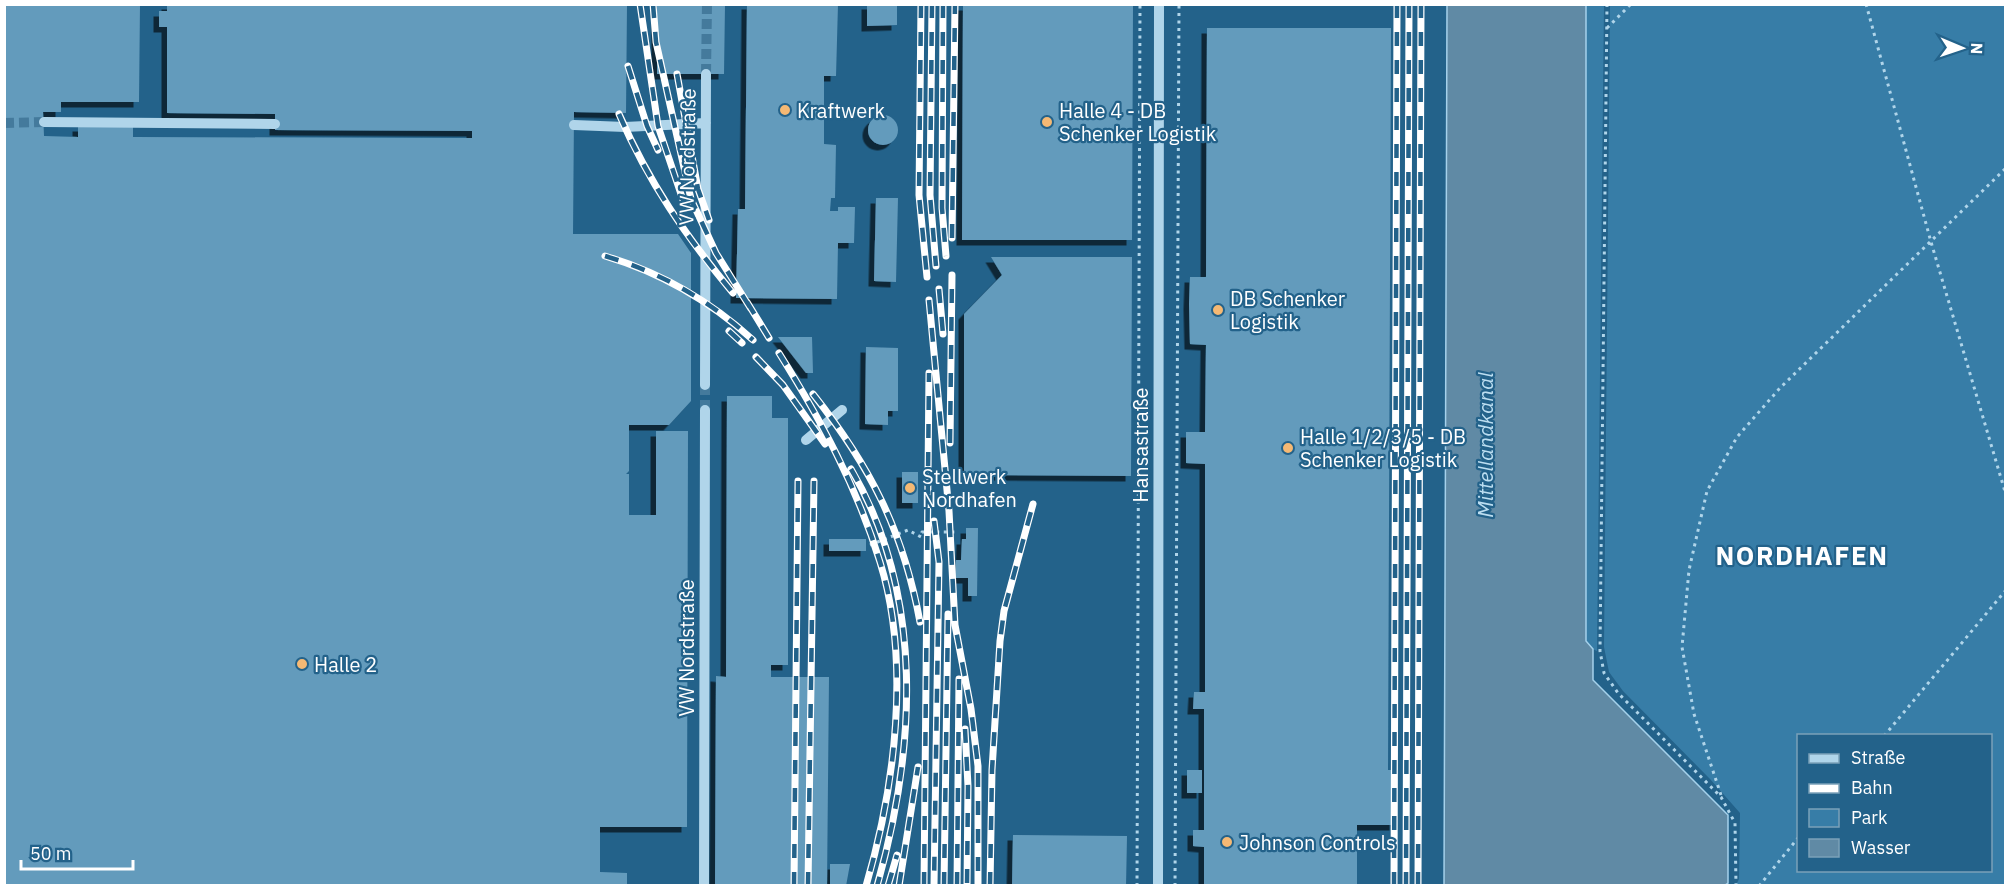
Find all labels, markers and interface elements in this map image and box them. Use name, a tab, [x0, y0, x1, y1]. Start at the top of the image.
north arrow	[1932, 18, 1992, 78]
text: N	[1967, 42, 1987, 55]
street label: VW Nordstraße	[672, 88, 702, 226]
place label: Kraftwerk	[797, 97, 885, 124]
place label: Halle 4 - DB Schenker Logistik	[1059, 97, 1217, 147]
marker: Kraftwerk	[778, 103, 792, 117]
marker: Halle 4 - DB Schenker Logistik	[1040, 115, 1054, 129]
place label: DB Schenker Logistik	[1230, 285, 1345, 335]
marker: DB Schenker Logistik	[1211, 303, 1225, 317]
water label: Mittellandkanal	[1471, 372, 1499, 518]
street label: Hansastraße	[1127, 388, 1154, 502]
place label: Halle 1/2/3/5 - DB Schenker Logistik	[1300, 423, 1466, 473]
marker: Halle 1/2/3/5 - DB Schenker Logistik	[1281, 441, 1295, 455]
place label: Stellwerk Nordhafen	[922, 463, 1017, 513]
marker: Stellwerk Nordhafen	[903, 481, 917, 495]
district label: NORDHAFEN	[1716, 538, 1888, 572]
street label: VW Nordstraße	[673, 579, 700, 717]
place label: Halle 2	[314, 651, 377, 678]
marker: Halle 2	[295, 657, 309, 671]
legend	[1797, 734, 1992, 872]
text: Straße	[1851, 746, 1905, 769]
text: Bahn	[1851, 776, 1893, 799]
text: Park	[1851, 806, 1888, 829]
place label: Johnson Controls	[1239, 829, 1396, 856]
scale bar	[21, 833, 134, 871]
marker: Johnson Controls	[1220, 835, 1234, 849]
text: Wasser	[1851, 836, 1911, 859]
text: 50 m	[30, 842, 72, 865]

